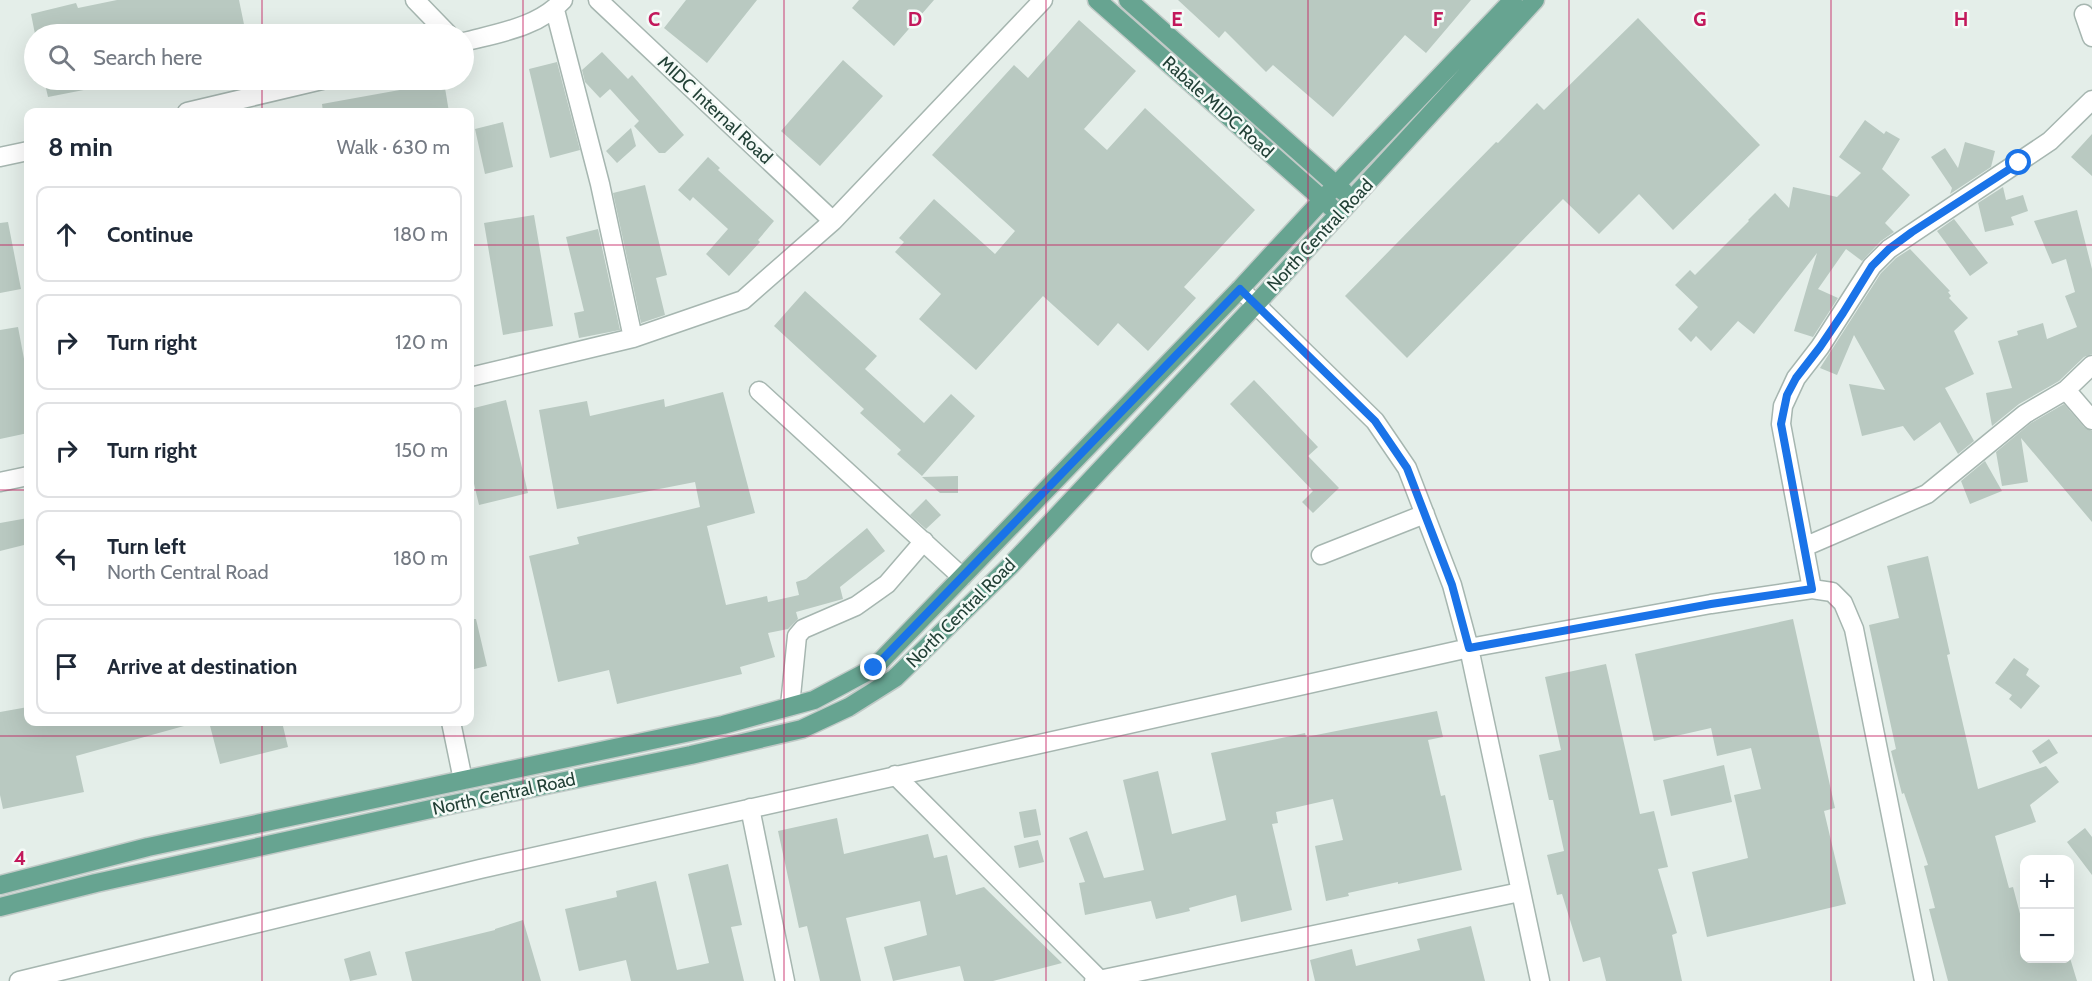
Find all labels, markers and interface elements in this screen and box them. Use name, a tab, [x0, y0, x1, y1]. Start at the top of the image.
text: C	[648, 7, 660, 31]
text: D	[908, 7, 922, 31]
text: E	[1171, 7, 1183, 31]
text: F	[1433, 7, 1444, 31]
text: G	[1693, 7, 1707, 31]
text: H	[1954, 7, 1968, 31]
search box	[24, 24, 474, 90]
icon: search	[45, 41, 78, 74]
text: Search here	[93, 44, 202, 71]
street label: MIDC Internal Road	[653, 51, 777, 169]
street label: Rabale MIDC Road	[1158, 51, 1278, 163]
text: 8 min	[48, 131, 113, 163]
text: Walk · 630 m	[337, 135, 450, 159]
route start	[2005, 149, 2031, 175]
street label: North Central Road	[1262, 174, 1378, 296]
icon: ahead	[50, 218, 83, 251]
text: Continue	[107, 221, 193, 248]
text: 180 m	[393, 222, 448, 246]
icon: right	[50, 326, 83, 359]
text: Turn right	[107, 329, 197, 356]
text: 120 m	[395, 330, 448, 354]
icon: right	[50, 434, 83, 467]
text: Turn right	[107, 437, 197, 464]
text: 150 m	[395, 438, 448, 462]
text: Turn left	[107, 533, 186, 560]
icon: left	[50, 542, 83, 575]
text: 180 m	[393, 546, 448, 570]
street label: North Central Road	[902, 554, 1020, 672]
text: North Central Road	[107, 560, 269, 584]
icon: arrive	[50, 650, 83, 683]
text: Arrive at destination	[107, 653, 297, 680]
route end	[860, 654, 886, 680]
street label: North Central Road	[431, 768, 577, 820]
text: 4	[14, 846, 26, 870]
map controls	[2020, 855, 2074, 963]
button: +	[2020, 855, 2074, 909]
button: −	[2020, 909, 2074, 963]

